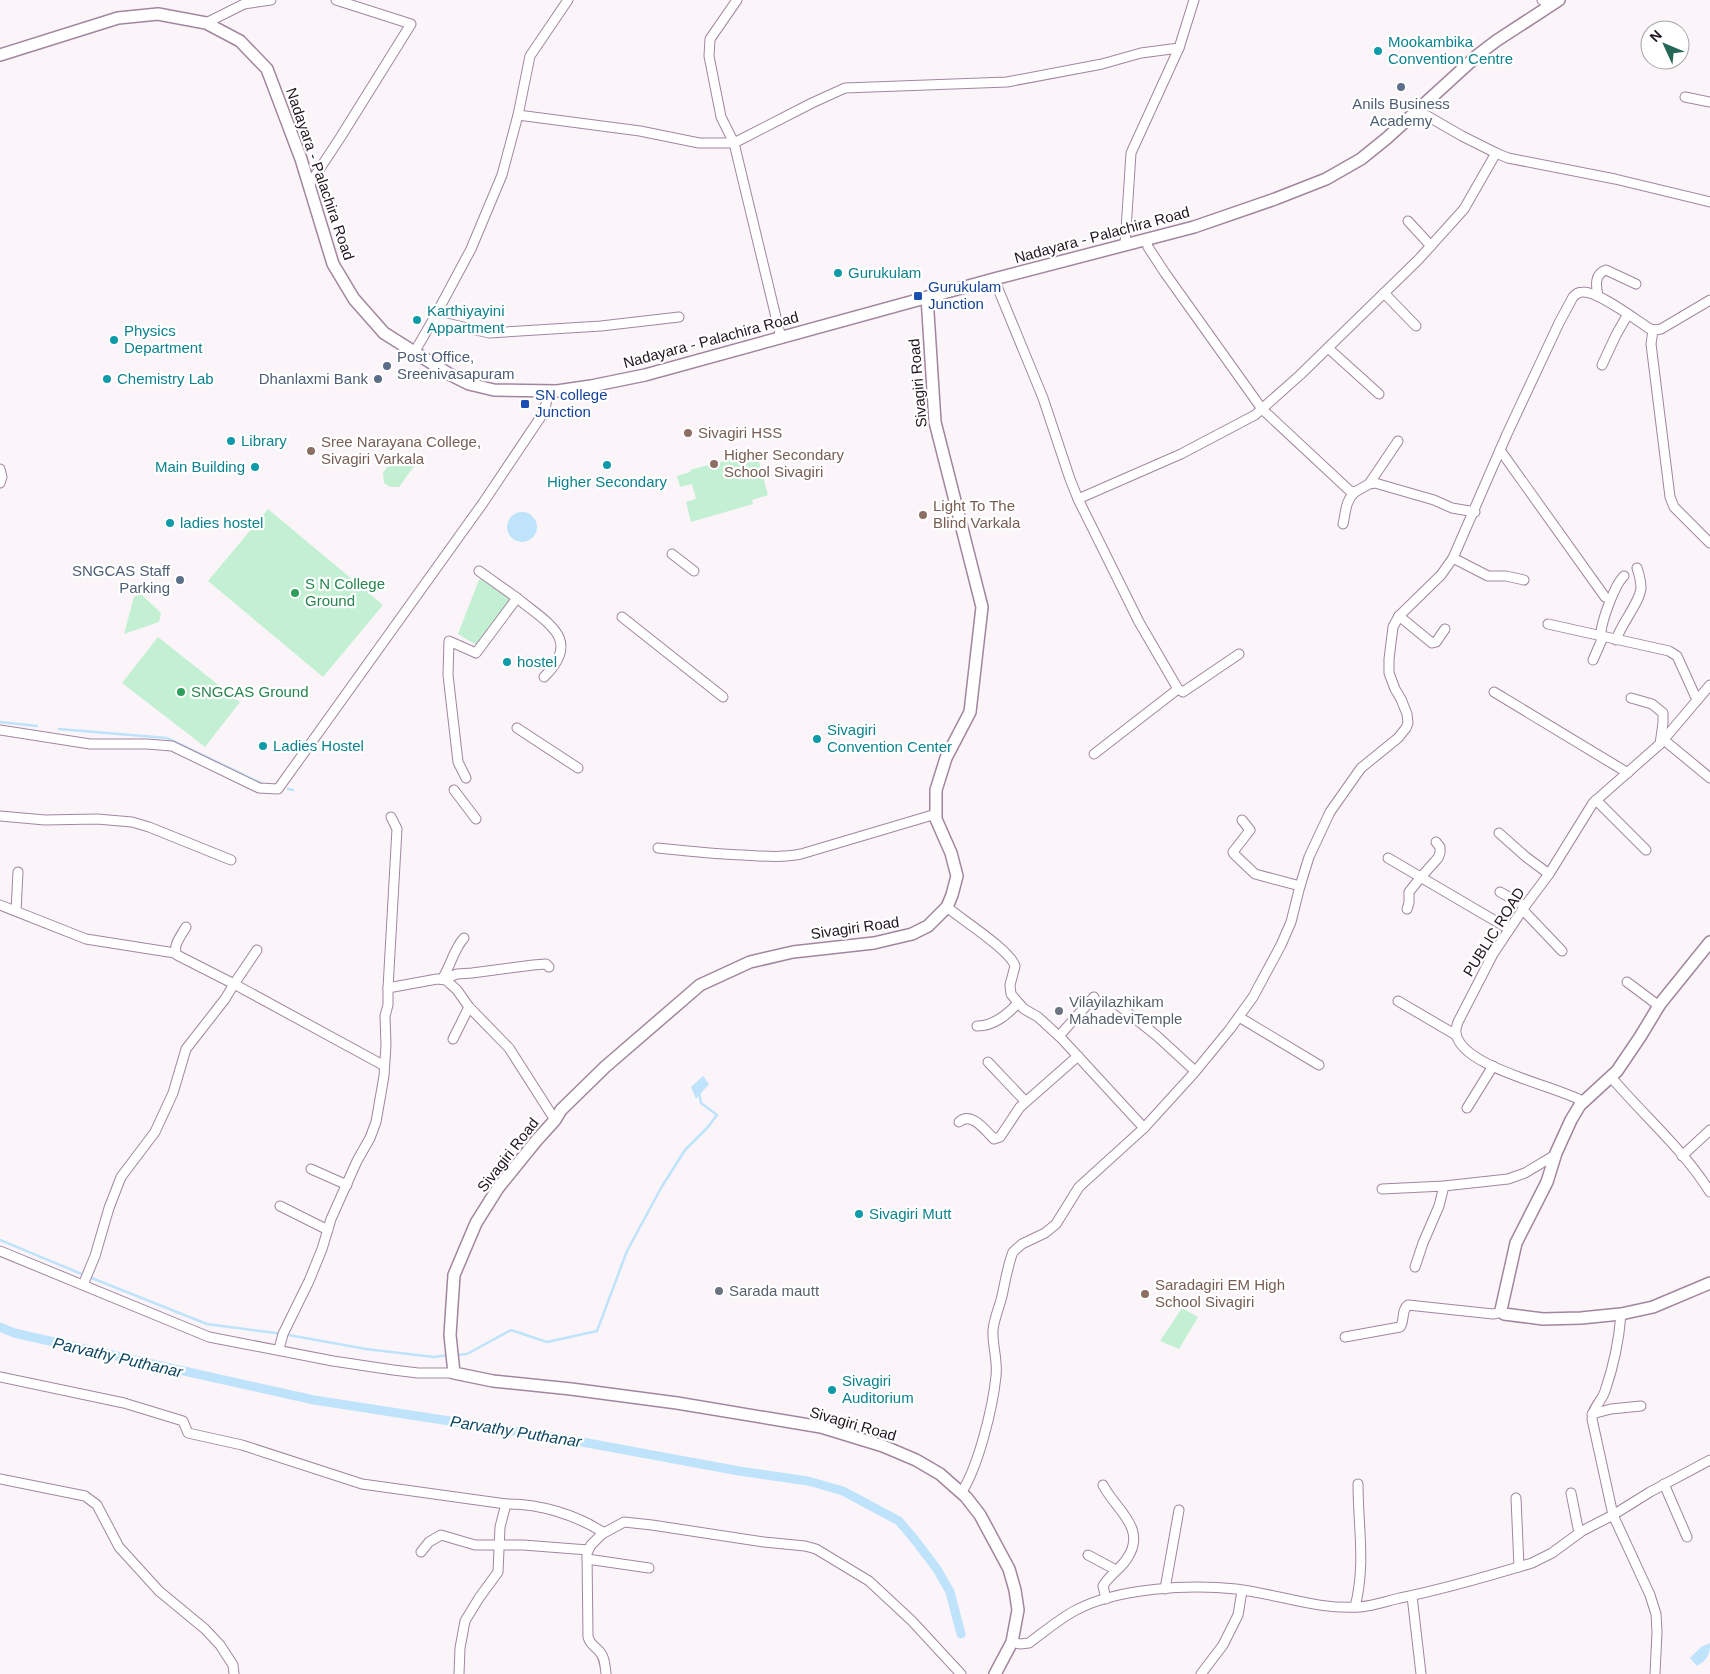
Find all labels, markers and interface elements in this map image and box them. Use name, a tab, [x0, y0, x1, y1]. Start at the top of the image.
north arrow	[1640, 20, 1690, 70]
text: N	[1646, 27, 1665, 45]
place label: Mookambika Convention Centre	[1388, 33, 1513, 67]
marker: Mookambika Convention Centre	[1372, 45, 1384, 57]
marker: Anils Business Academy	[1395, 81, 1407, 93]
street label: Nadayara - Palachira Road	[283, 86, 358, 262]
place label: Anils Business Academy	[1352, 95, 1450, 129]
street label: Nadayara - Palachira Road	[1012, 203, 1191, 266]
place label: Gurukulam	[848, 264, 921, 281]
marker: Gurukulam	[832, 267, 844, 279]
place label: Gurukulam Junction	[928, 278, 1001, 312]
marker: Gurukulam Junction	[912, 290, 924, 302]
place label: Karthiyayini Appartment	[427, 302, 505, 336]
street label: Nadayara - Palachira Road	[621, 308, 800, 371]
marker: Karthiyayini Appartment	[411, 314, 423, 326]
place label: Physics Department	[124, 322, 203, 356]
marker: Physics Department	[108, 334, 120, 346]
street label: Sivagiri Road	[905, 338, 930, 428]
place label: Post Office, Sreenivasapuram	[397, 348, 515, 382]
marker: Post Office, Sreenivasapuram	[381, 360, 393, 372]
place label: Chemistry Lab	[117, 370, 214, 387]
place label: Dhanlaxmi Bank	[259, 370, 369, 387]
marker: Chemistry Lab	[101, 373, 113, 385]
marker: Dhanlaxmi Bank	[372, 373, 384, 385]
place label: SN college Junction	[535, 386, 608, 420]
marker: SN college Junction	[519, 398, 531, 410]
place label: Sivagiri HSS	[698, 424, 782, 441]
marker: Sivagiri HSS	[682, 427, 694, 439]
place label: Library	[241, 432, 287, 449]
place label: Sree Narayana College, Sivagiri Varkala	[321, 433, 481, 467]
marker: Library	[225, 435, 237, 447]
marker: Sree Narayana College, Sivagiri Varkala	[305, 445, 317, 457]
place label: Higher Secondary School Sivagiri	[724, 446, 845, 480]
place label: Main Building	[155, 458, 245, 475]
marker: Higher Secondary School Sivagiri	[708, 458, 720, 470]
marker: Higher Secondary	[601, 459, 613, 471]
marker: Main Building	[249, 461, 261, 473]
place label: Higher Secondary	[547, 473, 668, 490]
place label: Light To The Blind Varkala	[933, 497, 1021, 531]
marker: Light To The Blind Varkala	[917, 509, 929, 521]
place label: ladies hostel	[180, 514, 263, 531]
marker: ladies hostel	[164, 517, 176, 529]
place label: SNGCAS Staff Parking	[72, 562, 171, 596]
marker: SNGCAS Staff Parking	[174, 574, 186, 586]
place label: S N College Ground	[305, 575, 385, 609]
marker: S N College Ground	[289, 587, 301, 599]
place label: hostel	[517, 653, 557, 670]
marker: hostel	[501, 656, 513, 668]
place label: SNGCAS Ground	[191, 683, 309, 700]
marker: SNGCAS Ground	[175, 686, 187, 698]
place label: Sivagiri Convention Center	[827, 721, 952, 755]
marker: Sivagiri Convention Center	[811, 733, 823, 745]
place label: Ladies Hostel	[273, 737, 364, 754]
marker: Ladies Hostel	[257, 740, 269, 752]
street label: PUBLIC ROAD	[1459, 884, 1528, 979]
street label: Sivagiri Road	[810, 913, 900, 942]
place label: Vilayilazhikam MahadeviTemple	[1069, 993, 1182, 1027]
marker: Vilayilazhikam MahadeviTemple	[1053, 1005, 1065, 1017]
street label: Sivagiri Road	[473, 1114, 542, 1195]
place label: Sivagiri Mutt	[869, 1205, 952, 1222]
marker: Sivagiri Mutt	[853, 1208, 865, 1220]
place label: Saradagiri EM High School Sivagiri	[1155, 1276, 1285, 1310]
place label: Sarada mautt	[729, 1282, 820, 1299]
marker: Sarada mautt	[713, 1285, 725, 1297]
marker: Saradagiri EM High School Sivagiri	[1139, 1288, 1151, 1300]
water label: Parvathy Puthanar	[51, 1334, 185, 1381]
place label: Sivagiri Auditorium	[842, 1372, 914, 1406]
marker: Sivagiri Auditorium	[826, 1384, 838, 1396]
street label: Sivagiri Road	[808, 1403, 898, 1444]
water label: Parvathy Puthanar	[449, 1413, 583, 1450]

